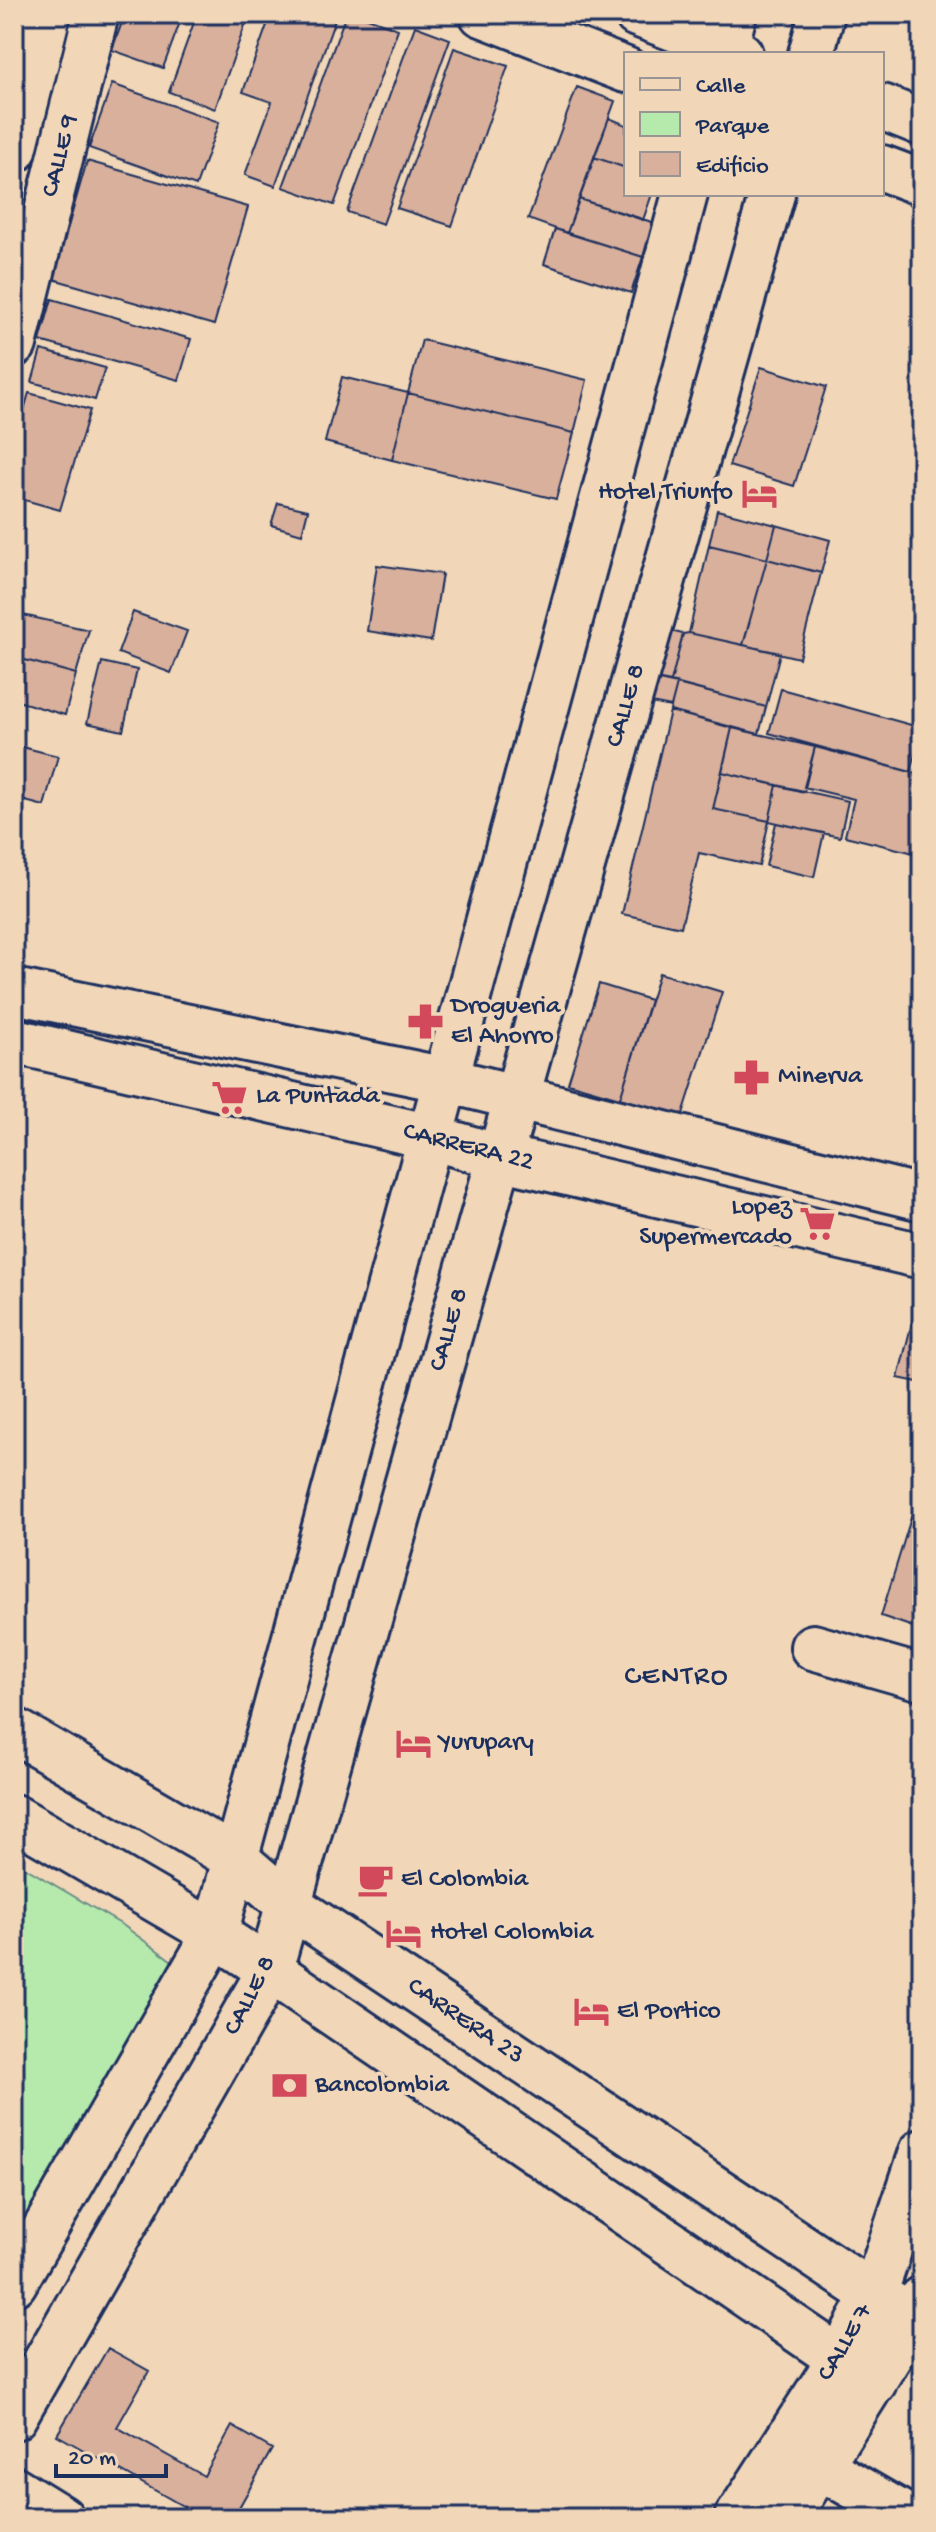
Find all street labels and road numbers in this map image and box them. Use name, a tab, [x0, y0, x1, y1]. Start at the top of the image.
street label: CALLE 9	[36, 112, 86, 200]
street label: CALLE 8	[600, 661, 654, 751]
street label: CARRERA 22	[399, 1117, 537, 1179]
street label: CALLE 8	[423, 1285, 477, 1375]
street label: CALLE 8	[218, 1951, 284, 2041]
street label: CARRERA 23	[401, 1972, 529, 2072]
street label: CALLE 7	[811, 2297, 881, 2387]

